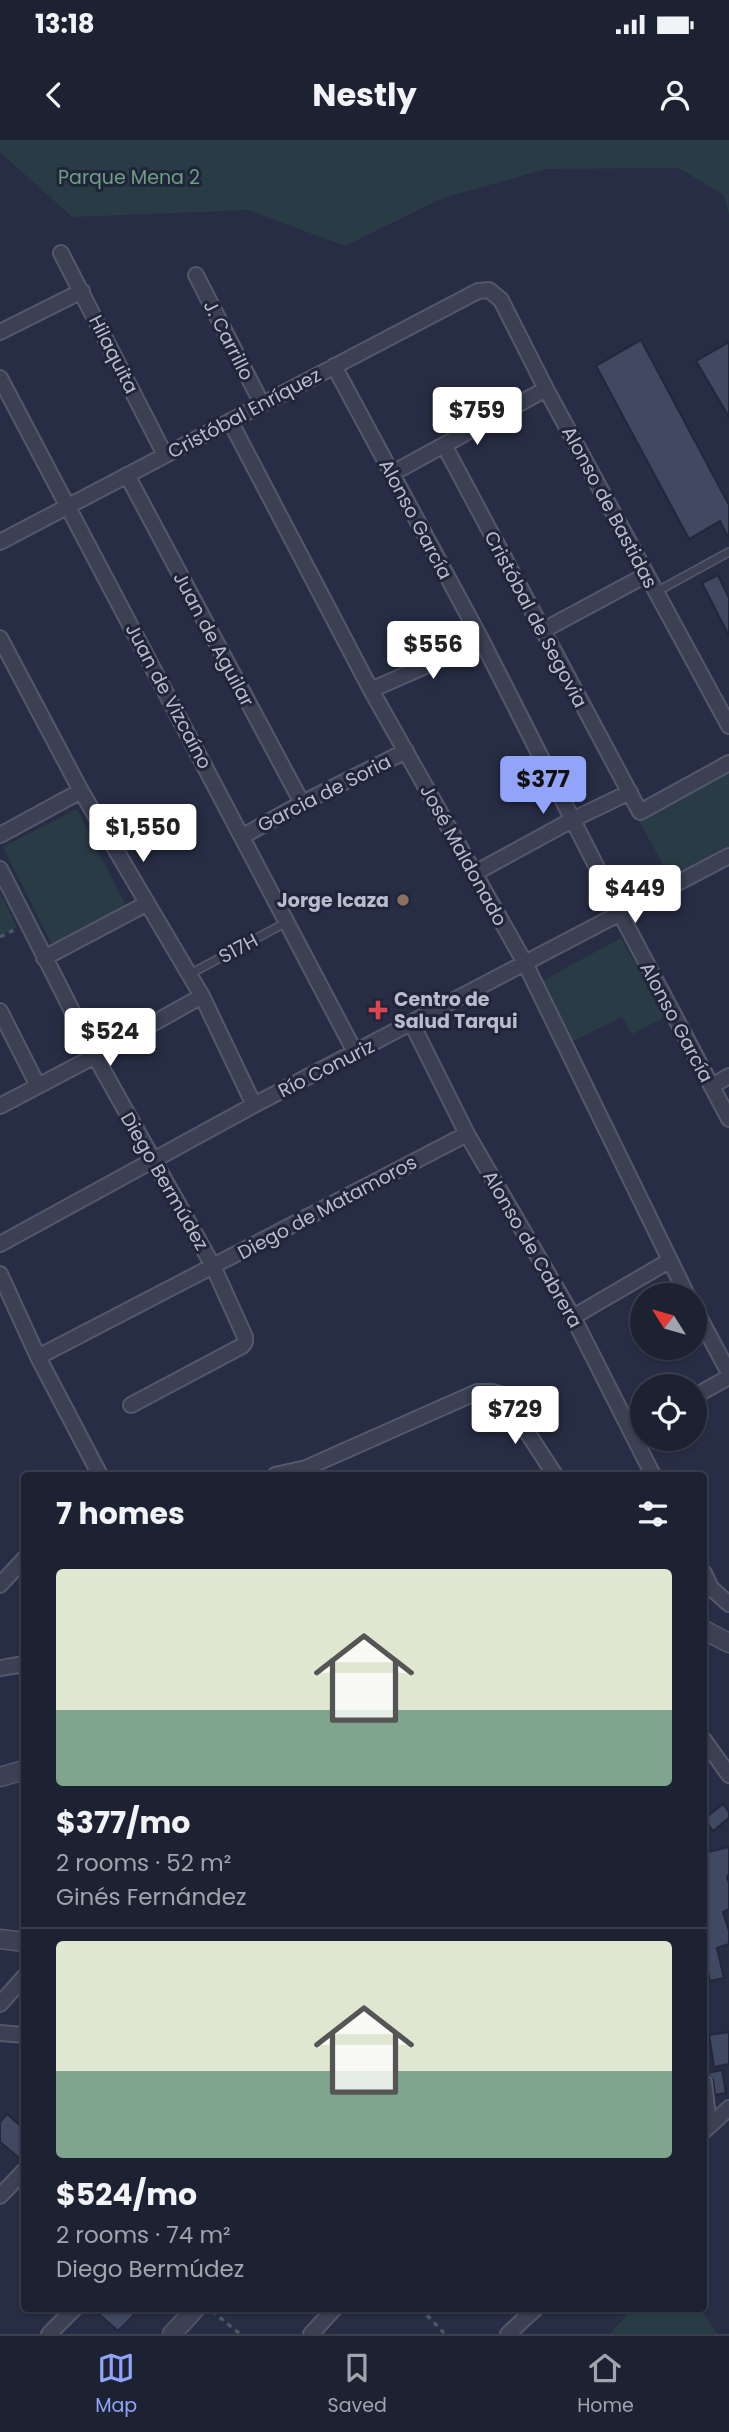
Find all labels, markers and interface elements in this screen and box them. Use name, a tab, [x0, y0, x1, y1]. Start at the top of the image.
text: 13:18	[35, 6, 95, 42]
text: Nestly	[312, 72, 417, 117]
icon: back	[35, 76, 73, 114]
icon: person	[656, 76, 694, 114]
park label: Parque Mena 2	[58, 164, 200, 191]
street label: J. Carrillo	[197, 295, 260, 385]
street label: Hilaquita	[82, 310, 145, 398]
street label: Cristóbal Enríquez	[163, 362, 326, 465]
pin: $759	[436, 387, 518, 447]
text: $759	[449, 394, 505, 426]
street label: Alonso de Bastidas	[555, 421, 664, 593]
street label: Alonso García	[372, 454, 459, 584]
street label: Cristóbal de Segovia	[477, 526, 594, 712]
street label: Juan de Aguilar	[167, 567, 260, 711]
street label: Juan de Vizcaíno	[119, 619, 218, 774]
pin: $556	[392, 622, 474, 681]
text: $556	[403, 628, 463, 660]
street label: Garcia de Soria	[253, 748, 396, 839]
pin: $377	[502, 756, 584, 816]
text: $377	[516, 763, 570, 795]
street label: José Maldonado	[413, 780, 514, 931]
pin: $1,550	[86, 804, 200, 864]
text: $1,550	[105, 811, 181, 843]
pin: $449	[594, 866, 676, 925]
text: $449	[605, 872, 665, 904]
place label: Jorge Icaza	[277, 887, 389, 914]
marker: Jorge Icaza	[395, 892, 411, 908]
street label: S17H	[214, 927, 263, 970]
street label: Alonso García	[633, 957, 720, 1087]
place label: Centro de Salud Tarqui	[394, 986, 518, 1035]
marker: Centro de Salud Tarqui	[368, 1000, 388, 1020]
pin: $524	[69, 1009, 151, 1068]
text: $524	[81, 1015, 139, 1047]
street label: Río Conuriz	[273, 1033, 379, 1104]
street label: Diego Bermúdez	[114, 1107, 215, 1255]
street label: Diego de Matamoros	[233, 1149, 422, 1266]
street label: Alonso de Cabrera	[476, 1166, 589, 1333]
north arrow	[630, 1283, 707, 1360]
map controls	[630, 1283, 707, 1451]
button: locate	[630, 1374, 707, 1451]
pin: $729	[474, 1386, 556, 1446]
text: $729	[488, 1393, 542, 1425]
text: 7 homes	[56, 1492, 185, 1535]
icon: filters	[634, 1495, 672, 1533]
icon: home	[301, 1615, 427, 1741]
text: $377/mo	[56, 1801, 190, 1844]
text: 2 rooms · 52 m²	[56, 1847, 231, 1879]
text: Ginés Fernández	[56, 1881, 246, 1913]
icon: home	[301, 1987, 427, 2113]
text: $524/mo	[56, 2173, 197, 2216]
text: 2 rooms · 74 m²	[56, 2219, 231, 2251]
text: Diego Bermúdez	[56, 2253, 244, 2285]
tab: Map	[95, 2349, 137, 2420]
tab: Saved	[328, 2349, 387, 2420]
tab: Home	[577, 2349, 634, 2420]

